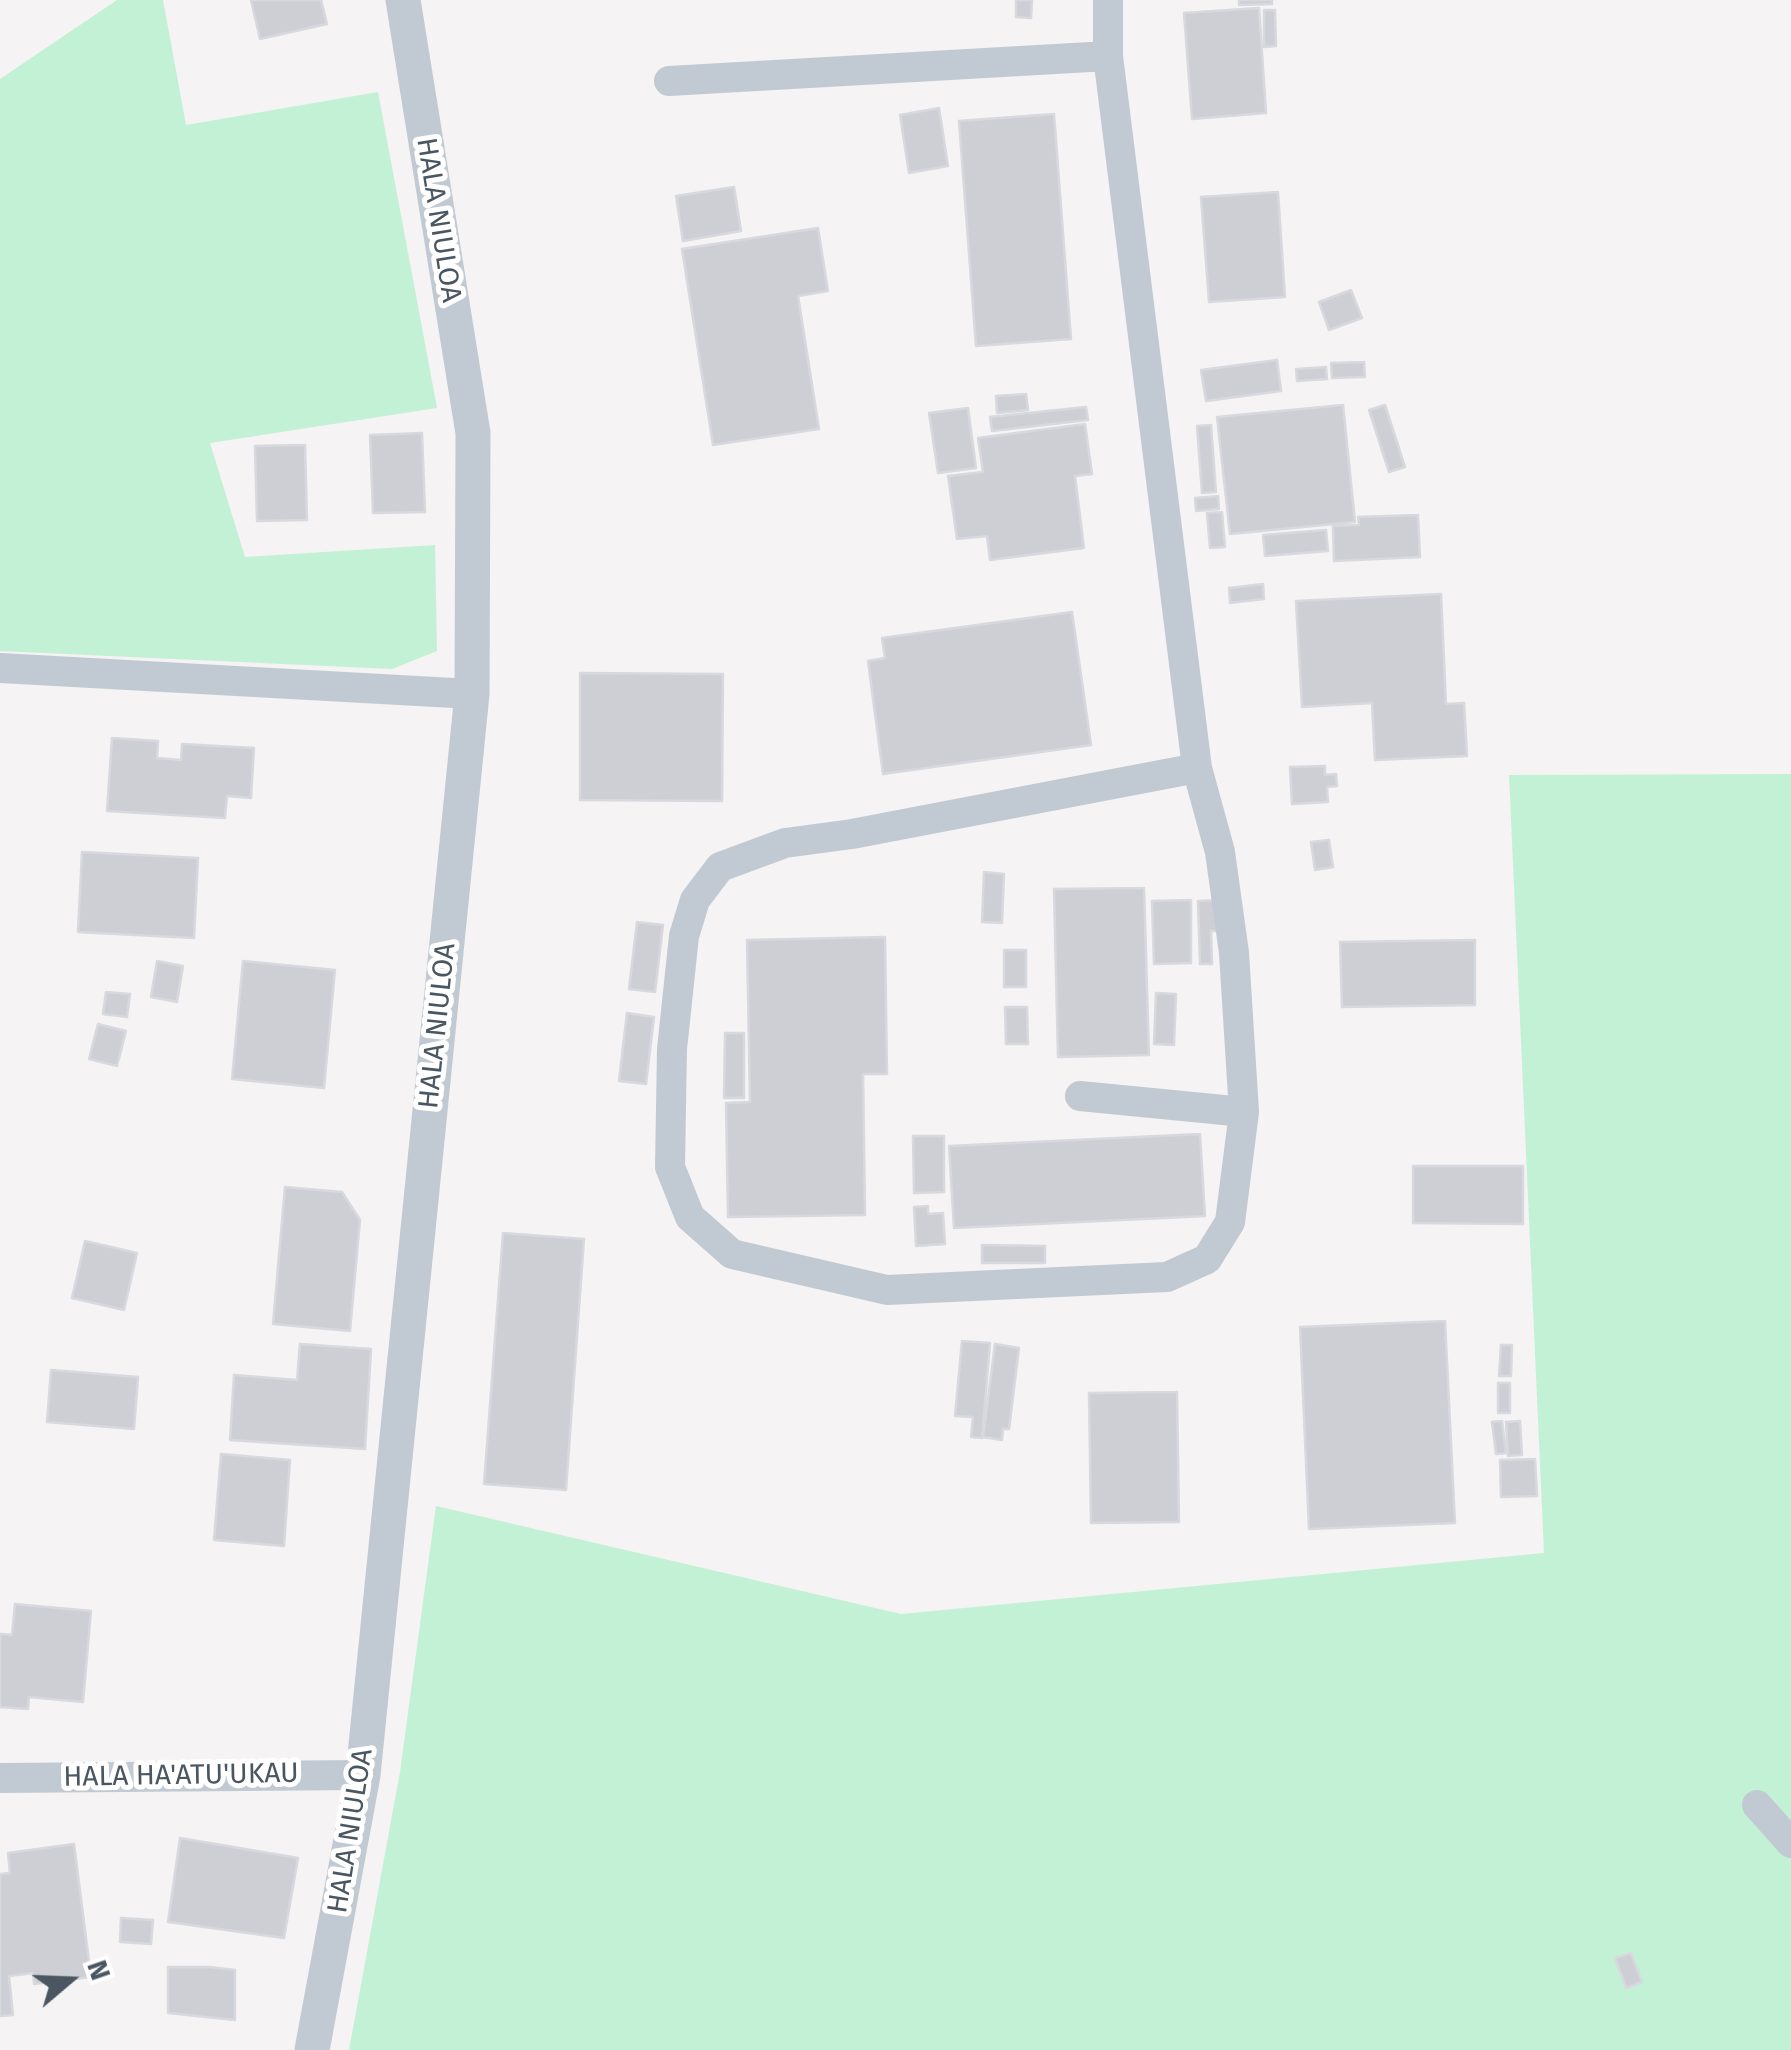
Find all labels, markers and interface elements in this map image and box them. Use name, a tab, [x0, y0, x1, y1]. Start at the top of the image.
street label: HALA NIULOA	[408, 135, 468, 305]
street label: HALA NIULOA	[413, 942, 463, 1110]
street label: HALA NIULOA	[321, 1746, 381, 1916]
street label: HALA HA'ATU'UKAU	[63, 1757, 299, 1795]
north arrow	[20, 1930, 120, 2030]
text: N	[80, 1956, 117, 1984]

